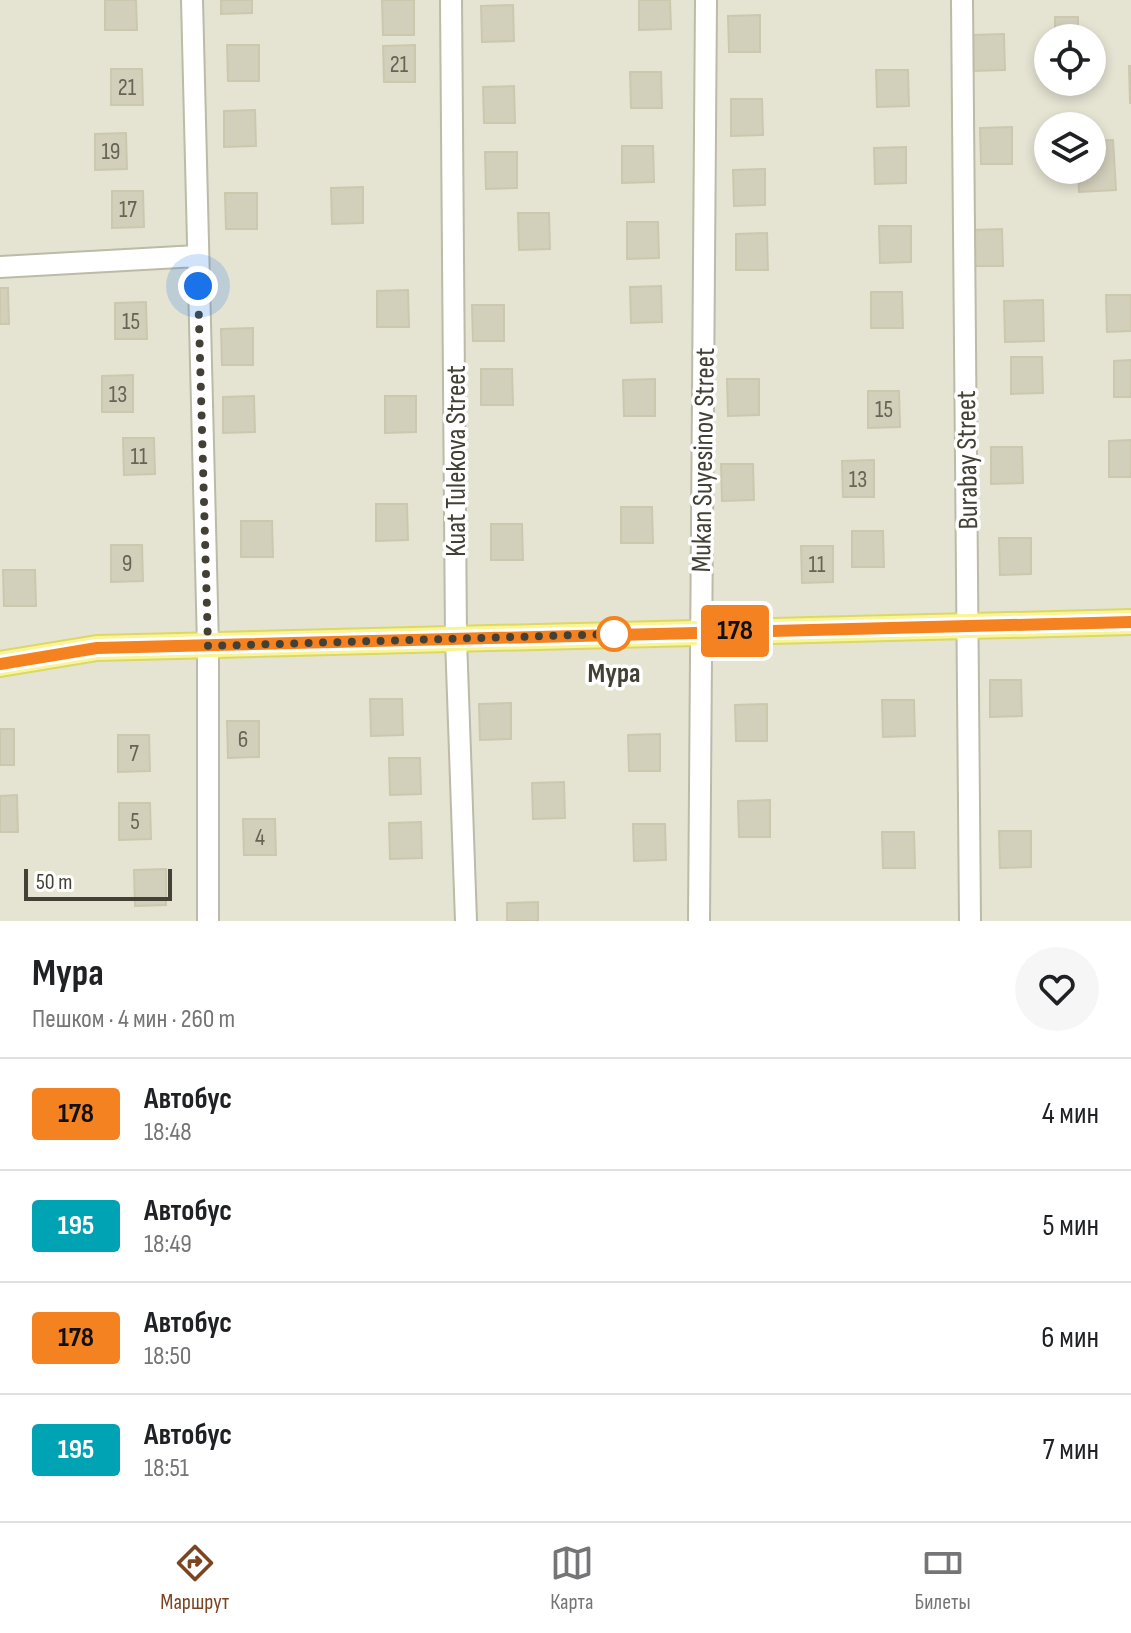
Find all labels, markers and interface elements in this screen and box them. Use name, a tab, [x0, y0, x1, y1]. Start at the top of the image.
map controls	[1034, 24, 1106, 184]
button: locate	[1034, 24, 1106, 96]
house number: 21	[390, 50, 409, 79]
house number: 21	[118, 73, 137, 102]
button: layers	[1034, 112, 1106, 184]
house number: 19	[101, 137, 121, 166]
house number: 17	[119, 195, 137, 224]
your location	[178, 266, 218, 306]
house number: 15	[122, 307, 140, 336]
street label: Mukan Suyesinov Street	[685, 347, 722, 573]
street label: Kuat Tulekova Street	[440, 365, 473, 557]
house number: 13	[109, 380, 127, 409]
street label: Burabay Street	[950, 390, 985, 530]
house number: 15	[875, 395, 893, 424]
house number: 11	[131, 442, 148, 471]
house number: 13	[849, 465, 867, 494]
house number: 9	[122, 549, 132, 578]
house number: 11	[809, 550, 826, 579]
line badge: 178	[689, 605, 781, 657]
text: 178	[717, 614, 753, 647]
marker: Мура	[597, 617, 631, 651]
place label: Мура	[588, 657, 640, 690]
house number: 6	[238, 725, 248, 754]
house number: 7	[129, 739, 139, 768]
house number: 5	[130, 807, 140, 836]
house number: 4	[255, 823, 265, 852]
scale bar	[24, 865, 172, 901]
text: 50 m	[36, 869, 72, 896]
button: heart	[1015, 947, 1099, 1031]
text: Мура	[32, 951, 104, 996]
text: Пешком · 4 мин · 260 m	[32, 1004, 235, 1035]
text: Автобус	[144, 1081, 232, 1117]
text: 4 мин	[1042, 1096, 1099, 1132]
text: 178	[58, 1097, 94, 1130]
text: 18:48	[144, 1117, 192, 1148]
text: Автобус	[144, 1193, 232, 1229]
text: 5 мин	[1042, 1208, 1099, 1244]
text: 195	[58, 1209, 94, 1242]
text: 18:49	[144, 1229, 192, 1260]
text: Автобус	[144, 1305, 232, 1341]
text: 6 мин	[1041, 1320, 1099, 1356]
text: 178	[58, 1321, 94, 1354]
text: 18:50	[144, 1341, 191, 1372]
text: Автобус	[144, 1417, 232, 1453]
text: 7 мин	[1043, 1432, 1099, 1468]
text: 195	[58, 1433, 94, 1466]
text: 18:51	[144, 1453, 189, 1484]
tab: Маршрут	[160, 1541, 229, 1616]
tab: Карта	[550, 1541, 594, 1616]
tab: Билеты	[914, 1541, 971, 1616]

